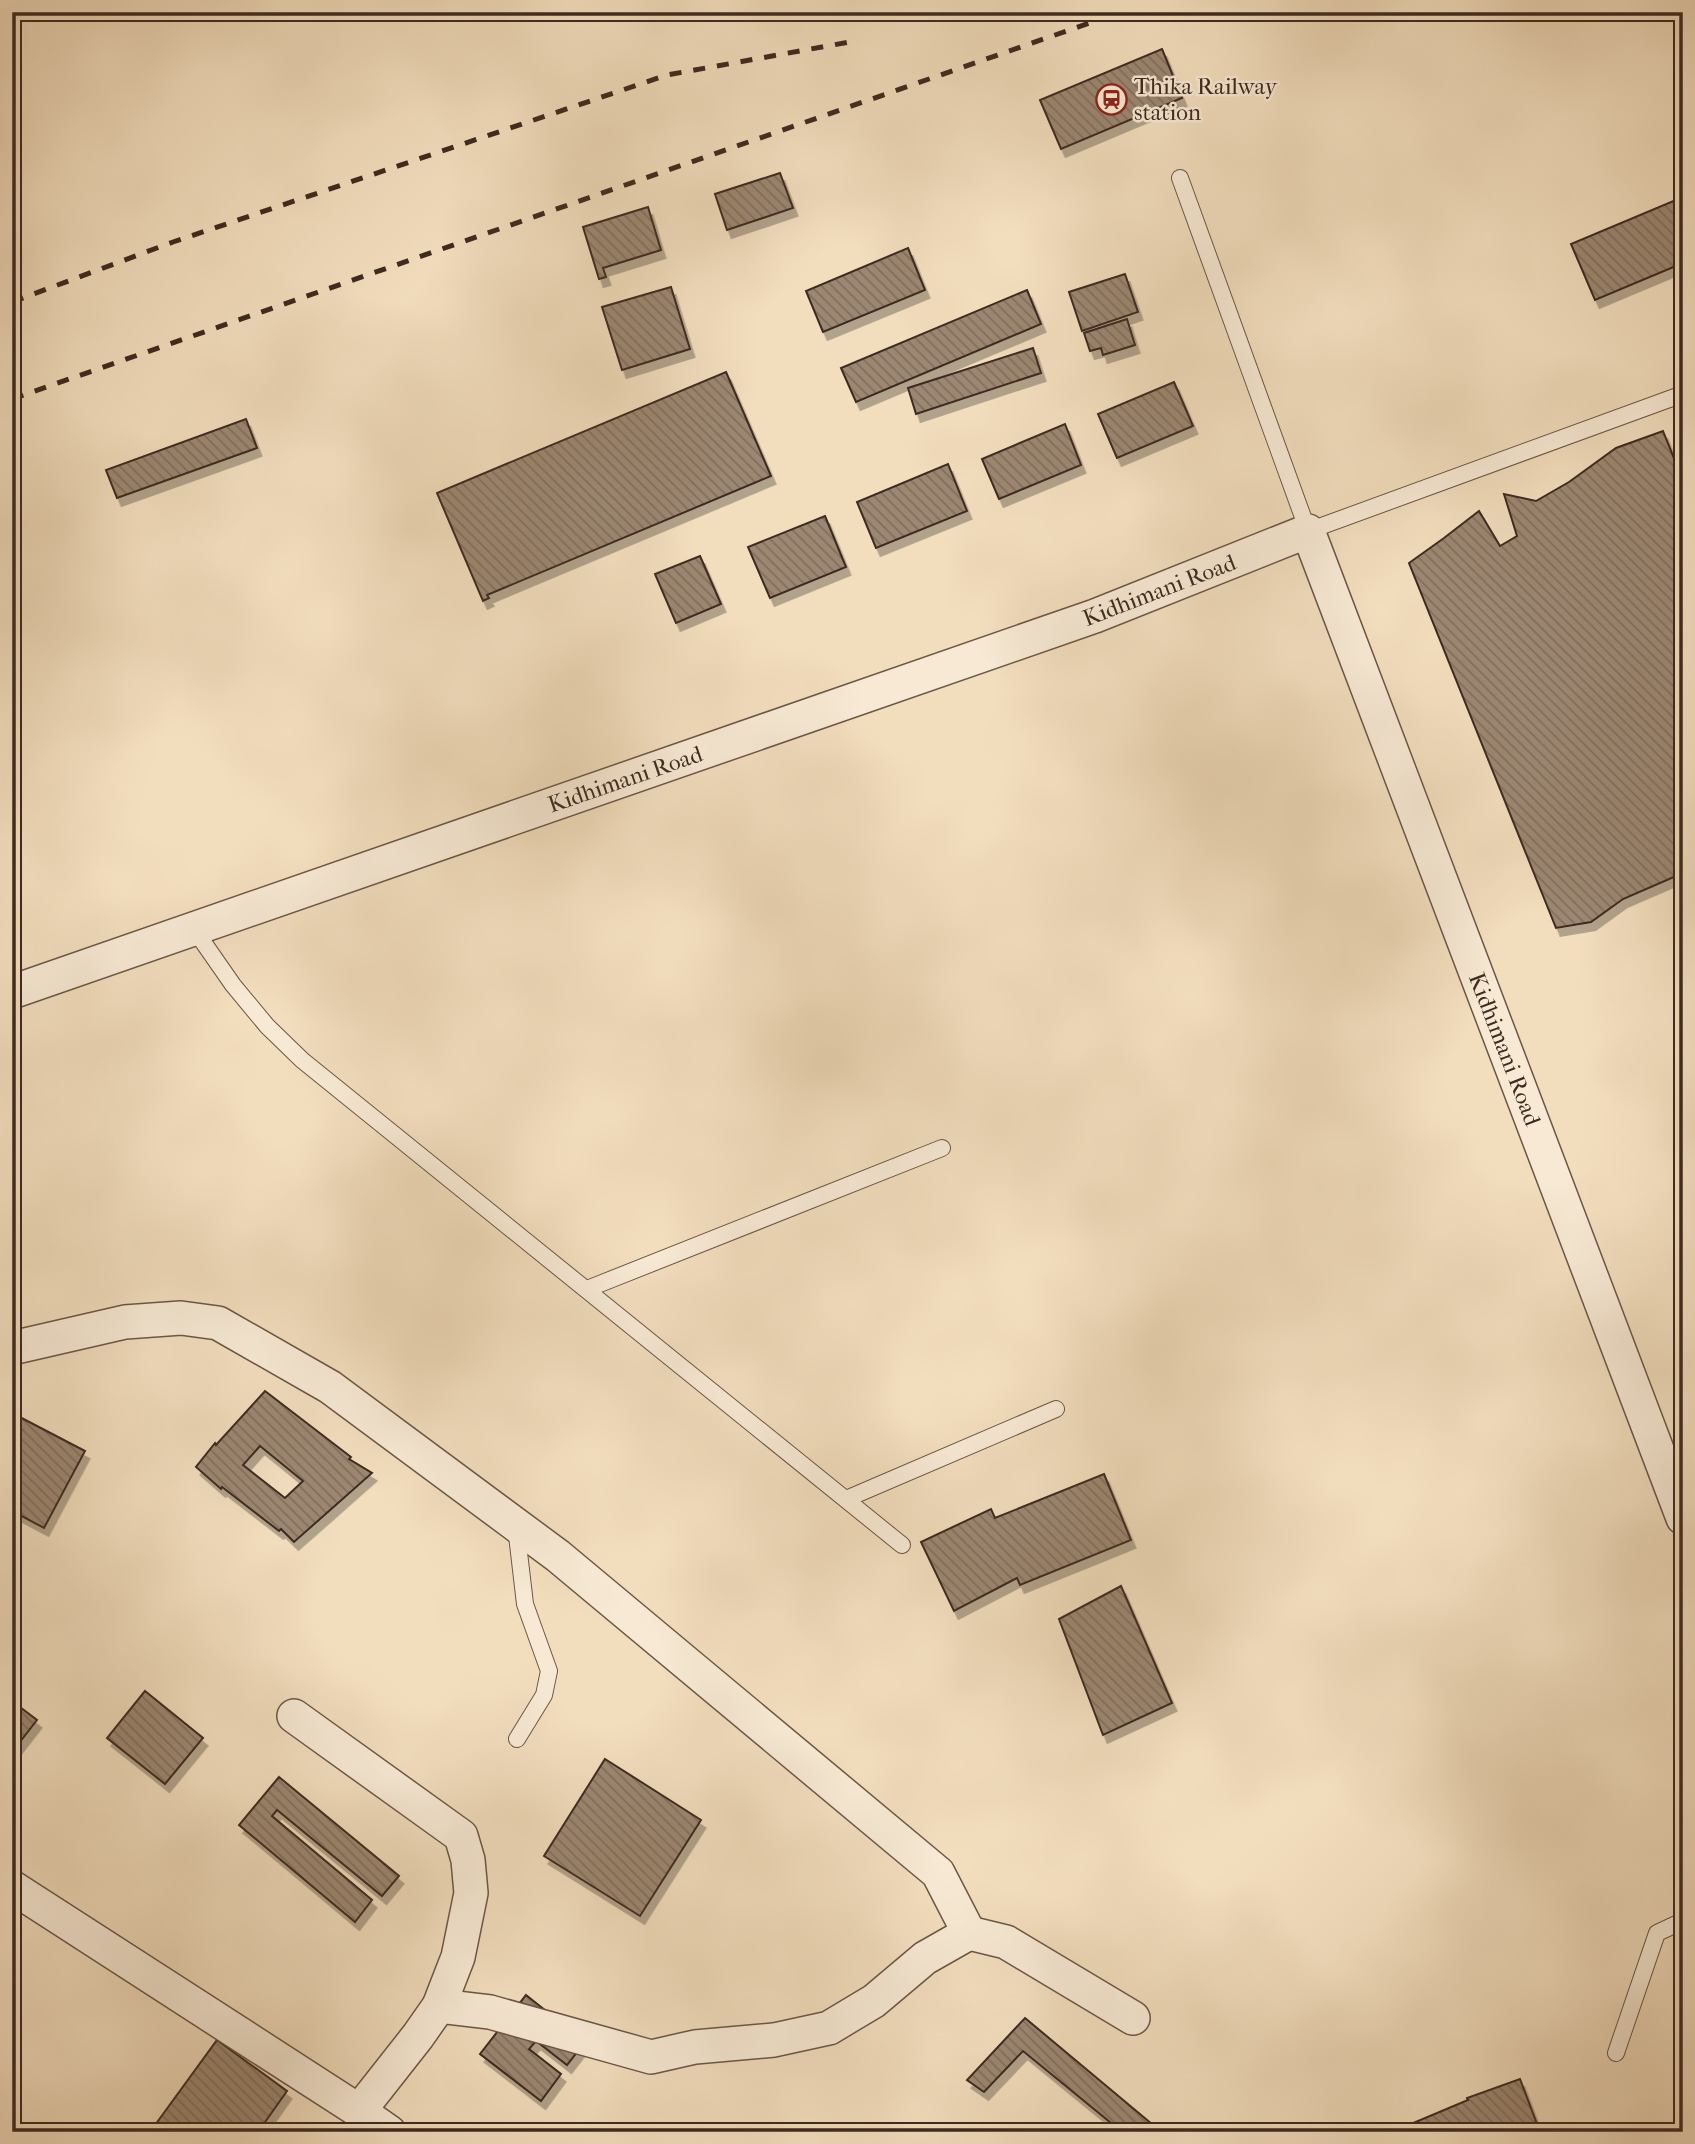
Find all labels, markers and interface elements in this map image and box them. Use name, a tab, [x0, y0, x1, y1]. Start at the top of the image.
place label: Thika Railway station	[1134, 73, 1278, 126]
station icon: Thika Railway station	[1094, 82, 1128, 116]
street label: Kidhimani Road	[1079, 549, 1240, 632]
street label: Kidhimani Road	[544, 740, 706, 819]
street label: Kidhimani Road	[1463, 969, 1546, 1130]

